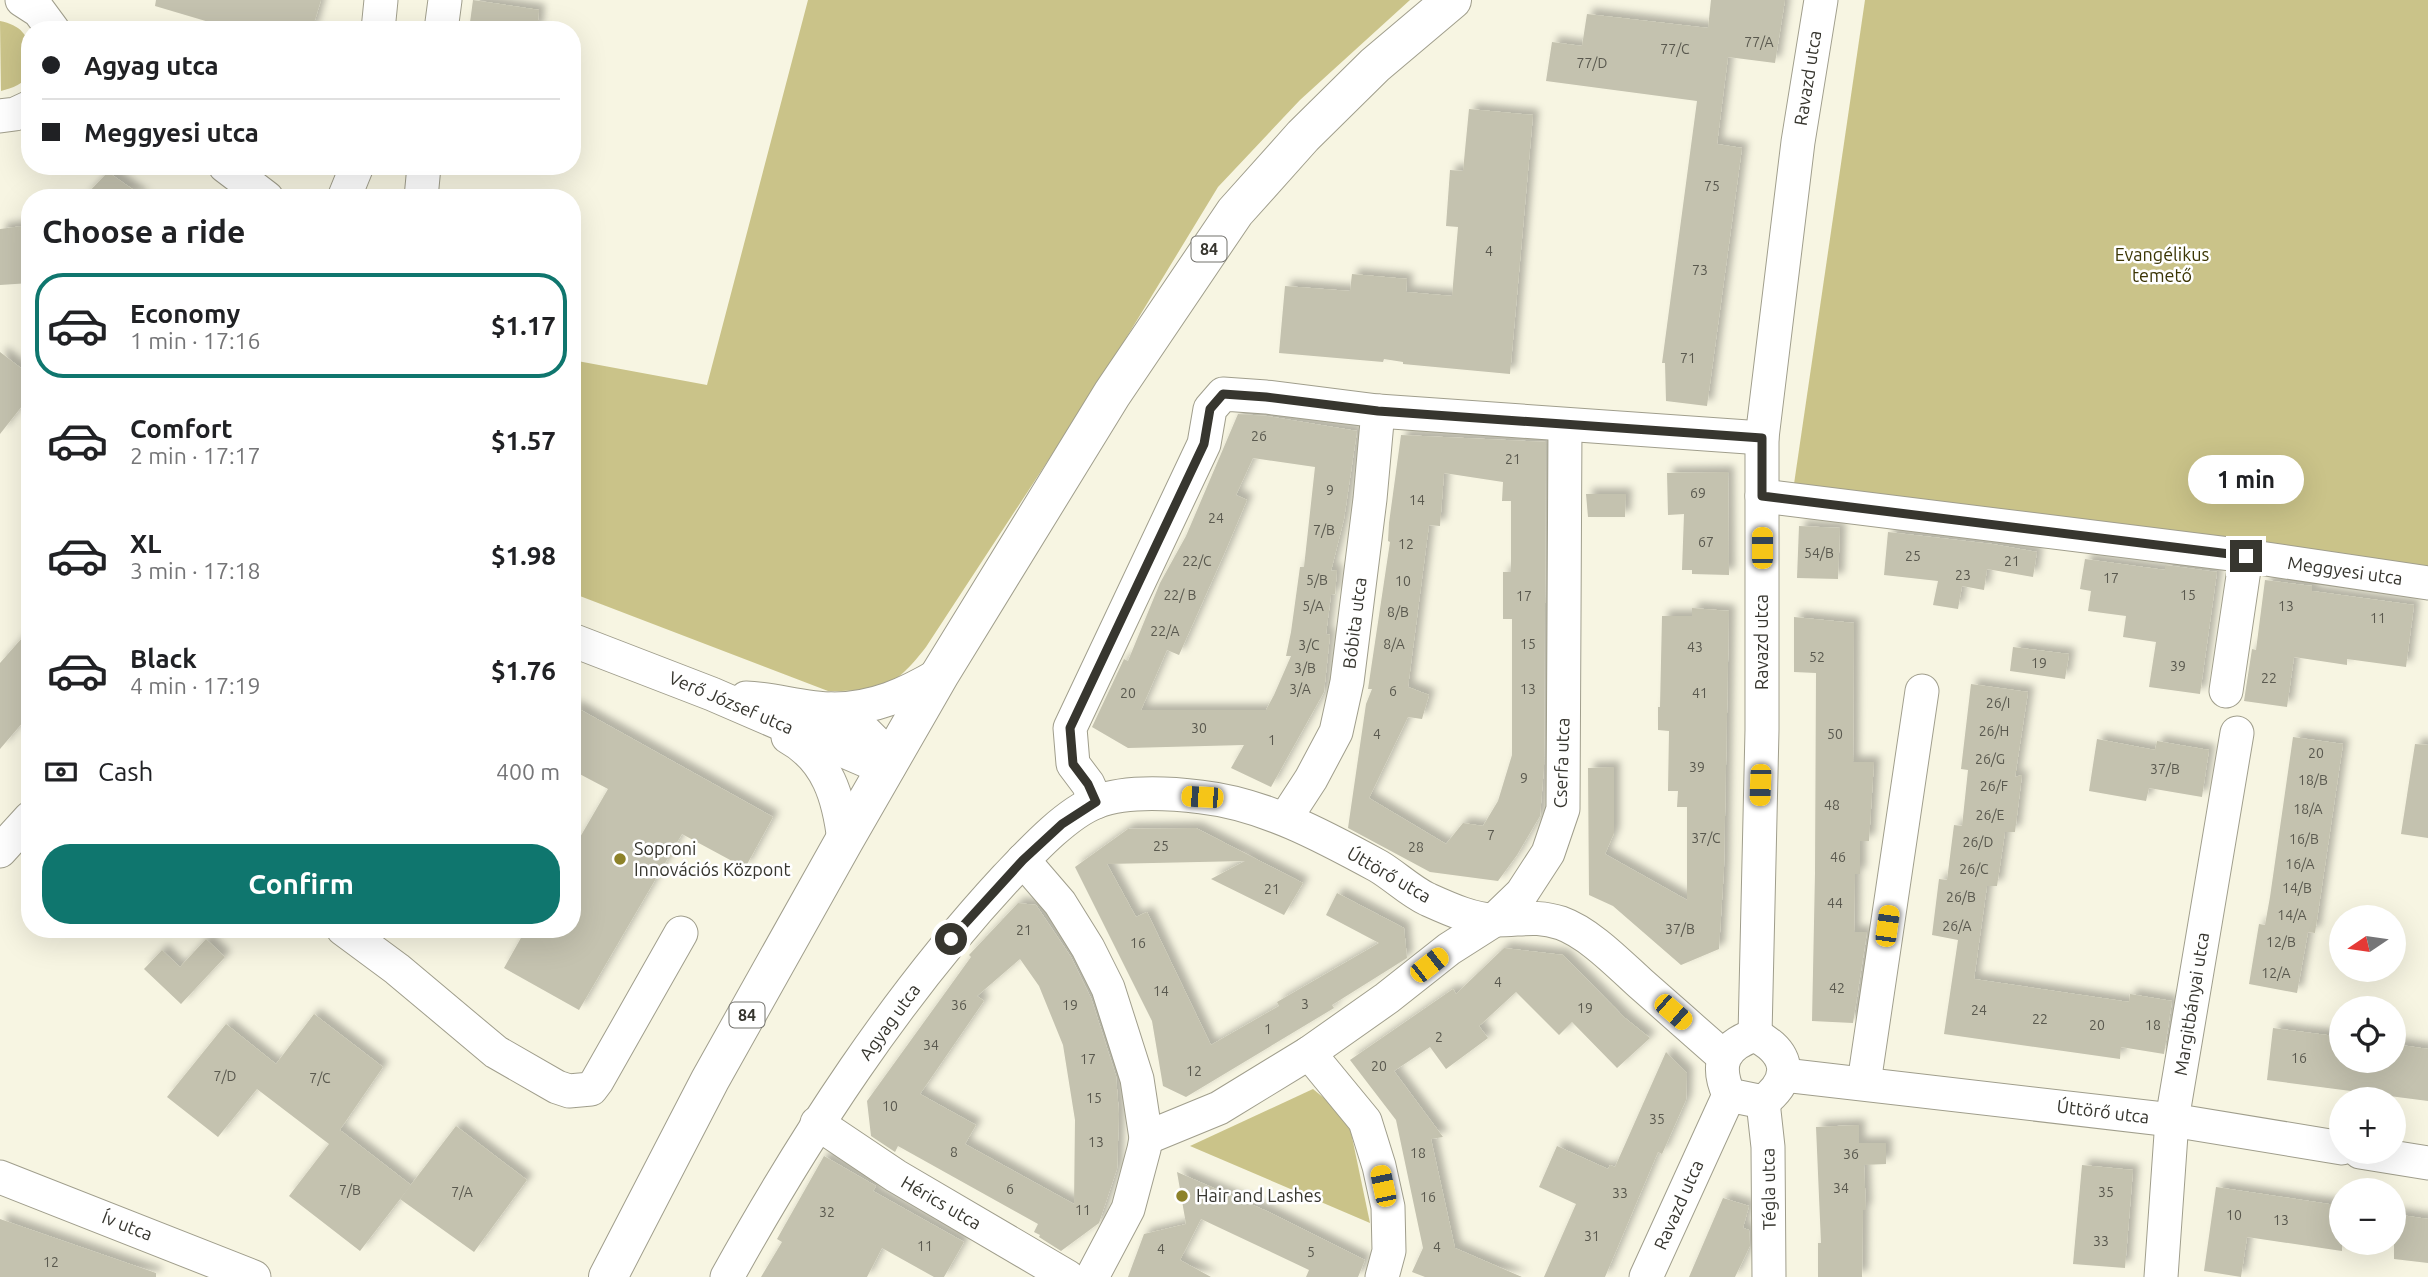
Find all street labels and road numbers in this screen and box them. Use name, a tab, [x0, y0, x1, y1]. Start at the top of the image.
street label: Ravazd utca	[1790, 29, 1824, 127]
road number: 84	[1192, 236, 1226, 262]
street label: Meggyesi utca	[2286, 552, 2404, 588]
street label: Bóbita utca	[1338, 576, 1370, 670]
street label: Ravazd utca	[1751, 594, 1771, 690]
street label: Verő József utca	[666, 667, 797, 737]
street label: Cserfa utca	[1549, 717, 1573, 809]
street label: Úttörő utca	[1344, 841, 1435, 906]
street label: Margitbányai utca	[2170, 931, 2212, 1077]
street label: Agyag utca	[855, 979, 924, 1063]
road number: 84	[730, 1002, 764, 1028]
street label: Úttörő utca	[2056, 1094, 2151, 1127]
street label: Tégla utca	[1757, 1148, 1779, 1230]
street label: Ravazd utca	[1649, 1157, 1707, 1253]
street label: Hérics utca	[898, 1171, 985, 1233]
street label: Ív utca	[99, 1205, 156, 1244]

